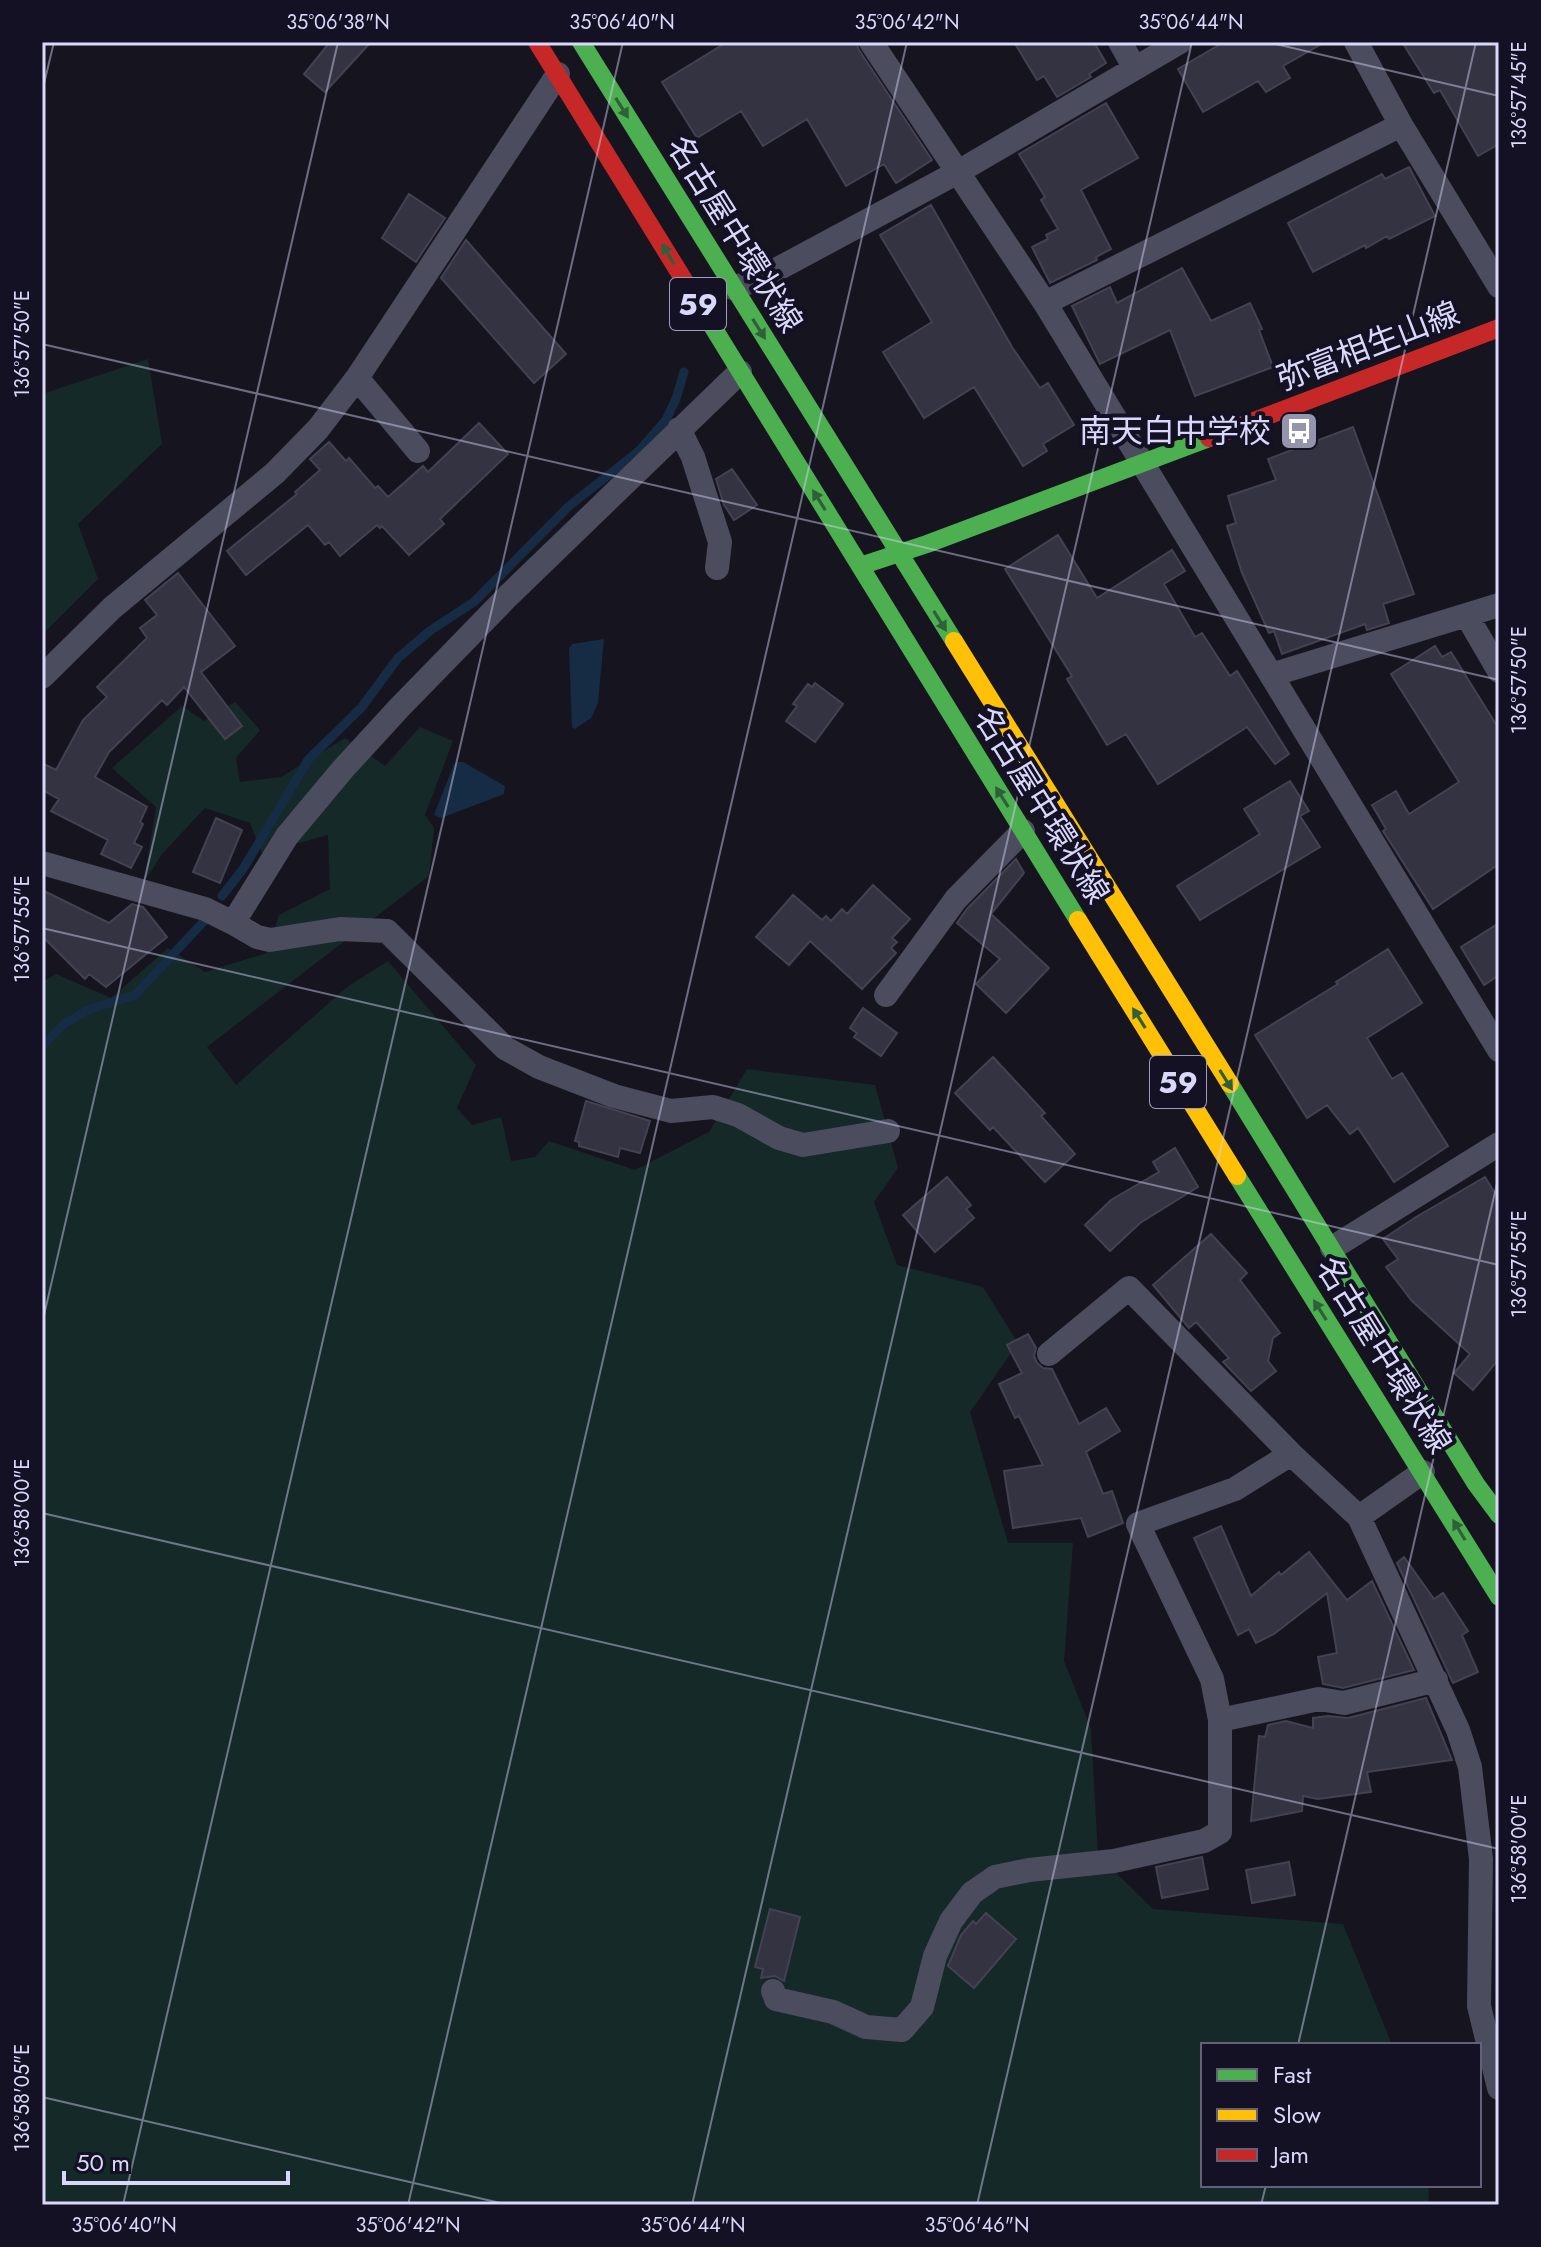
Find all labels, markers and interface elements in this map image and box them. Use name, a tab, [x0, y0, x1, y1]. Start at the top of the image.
text: 35°06'38"N	[286, 8, 390, 37]
text: 35°06'40"N	[569, 8, 675, 37]
text: 35°06'42"N	[855, 8, 959, 37]
text: 35°06'44"N	[1138, 8, 1244, 37]
text: 136°57'45"E	[1505, 41, 1534, 149]
one-way arrow	[615, 97, 629, 119]
street label: 名古屋中環状線	[656, 127, 814, 341]
one-way arrow	[661, 243, 675, 265]
road number: 59	[670, 278, 726, 330]
text: 136°57'50"E	[8, 290, 37, 398]
street label: 弥富相生山線	[1270, 290, 1466, 402]
one-way arrow	[751, 319, 766, 340]
place label: 南天白中学校	[1079, 408, 1271, 454]
bus stop icon: 南天白中学校	[1278, 410, 1320, 452]
one-way arrow	[812, 489, 826, 511]
one-way arrow	[933, 611, 948, 632]
text: 136°57'50"E	[1505, 626, 1534, 734]
street label: 名古屋中環状線	[963, 698, 1121, 912]
one-way arrow	[995, 786, 1009, 808]
text: 136°57'55"E	[8, 875, 37, 983]
one-way arrow	[1132, 1007, 1146, 1029]
road number: 59	[1150, 1056, 1206, 1108]
one-way arrow	[1219, 1069, 1233, 1091]
text: 136°57'55"E	[1505, 1210, 1534, 1318]
street label: 名古屋中環状線	[1305, 1248, 1463, 1462]
one-way arrow	[1313, 1299, 1327, 1321]
text: 136°58'00"E	[8, 1458, 37, 1568]
one-way arrow	[1452, 1519, 1466, 1541]
text: 136°58'00"E	[1505, 1794, 1534, 1904]
legend	[1201, 2043, 1481, 2187]
text: 136°58'05"E	[8, 2044, 37, 2152]
text: Fast	[1273, 2057, 1311, 2092]
text: Slow	[1273, 2097, 1321, 2132]
scale bar	[64, 2135, 288, 2185]
text: Jam	[1270, 2137, 1309, 2172]
text: 50 m	[76, 2145, 130, 2180]
text: 35°06'40"N	[71, 2211, 177, 2240]
text: 35°06'42"N	[356, 2211, 460, 2240]
text: 35°06'44"N	[640, 2211, 746, 2240]
text: 35°06'46"N	[925, 2211, 1029, 2240]

